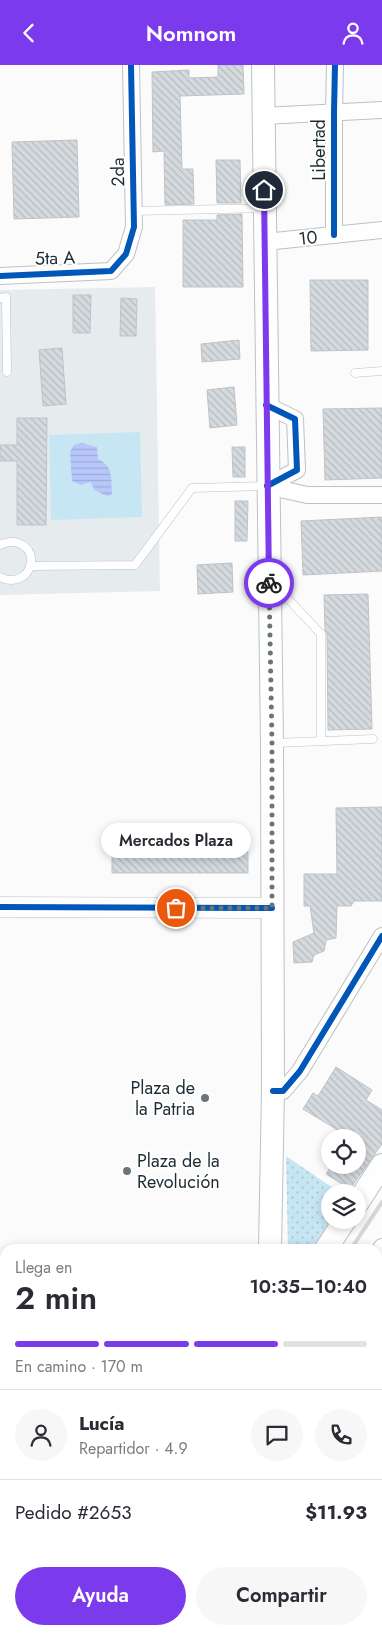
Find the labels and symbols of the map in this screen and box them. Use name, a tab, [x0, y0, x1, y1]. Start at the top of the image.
street label: Libertad	[306, 119, 332, 181]
street label: 2da	[105, 157, 131, 187]
pin	[243, 169, 285, 211]
street label: 10	[297, 224, 319, 252]
street label: 5ta A	[34, 244, 76, 272]
courier	[244, 558, 294, 608]
callout: Mercados Plaza	[101, 823, 251, 858]
pin	[155, 887, 197, 929]
place label: Plaza de la Patria	[130, 1075, 195, 1122]
marker: Plaza de la Patria	[199, 1092, 211, 1104]
place label: Plaza de la Revolución	[137, 1148, 220, 1195]
marker: Plaza de la Revolución	[121, 1165, 133, 1177]

